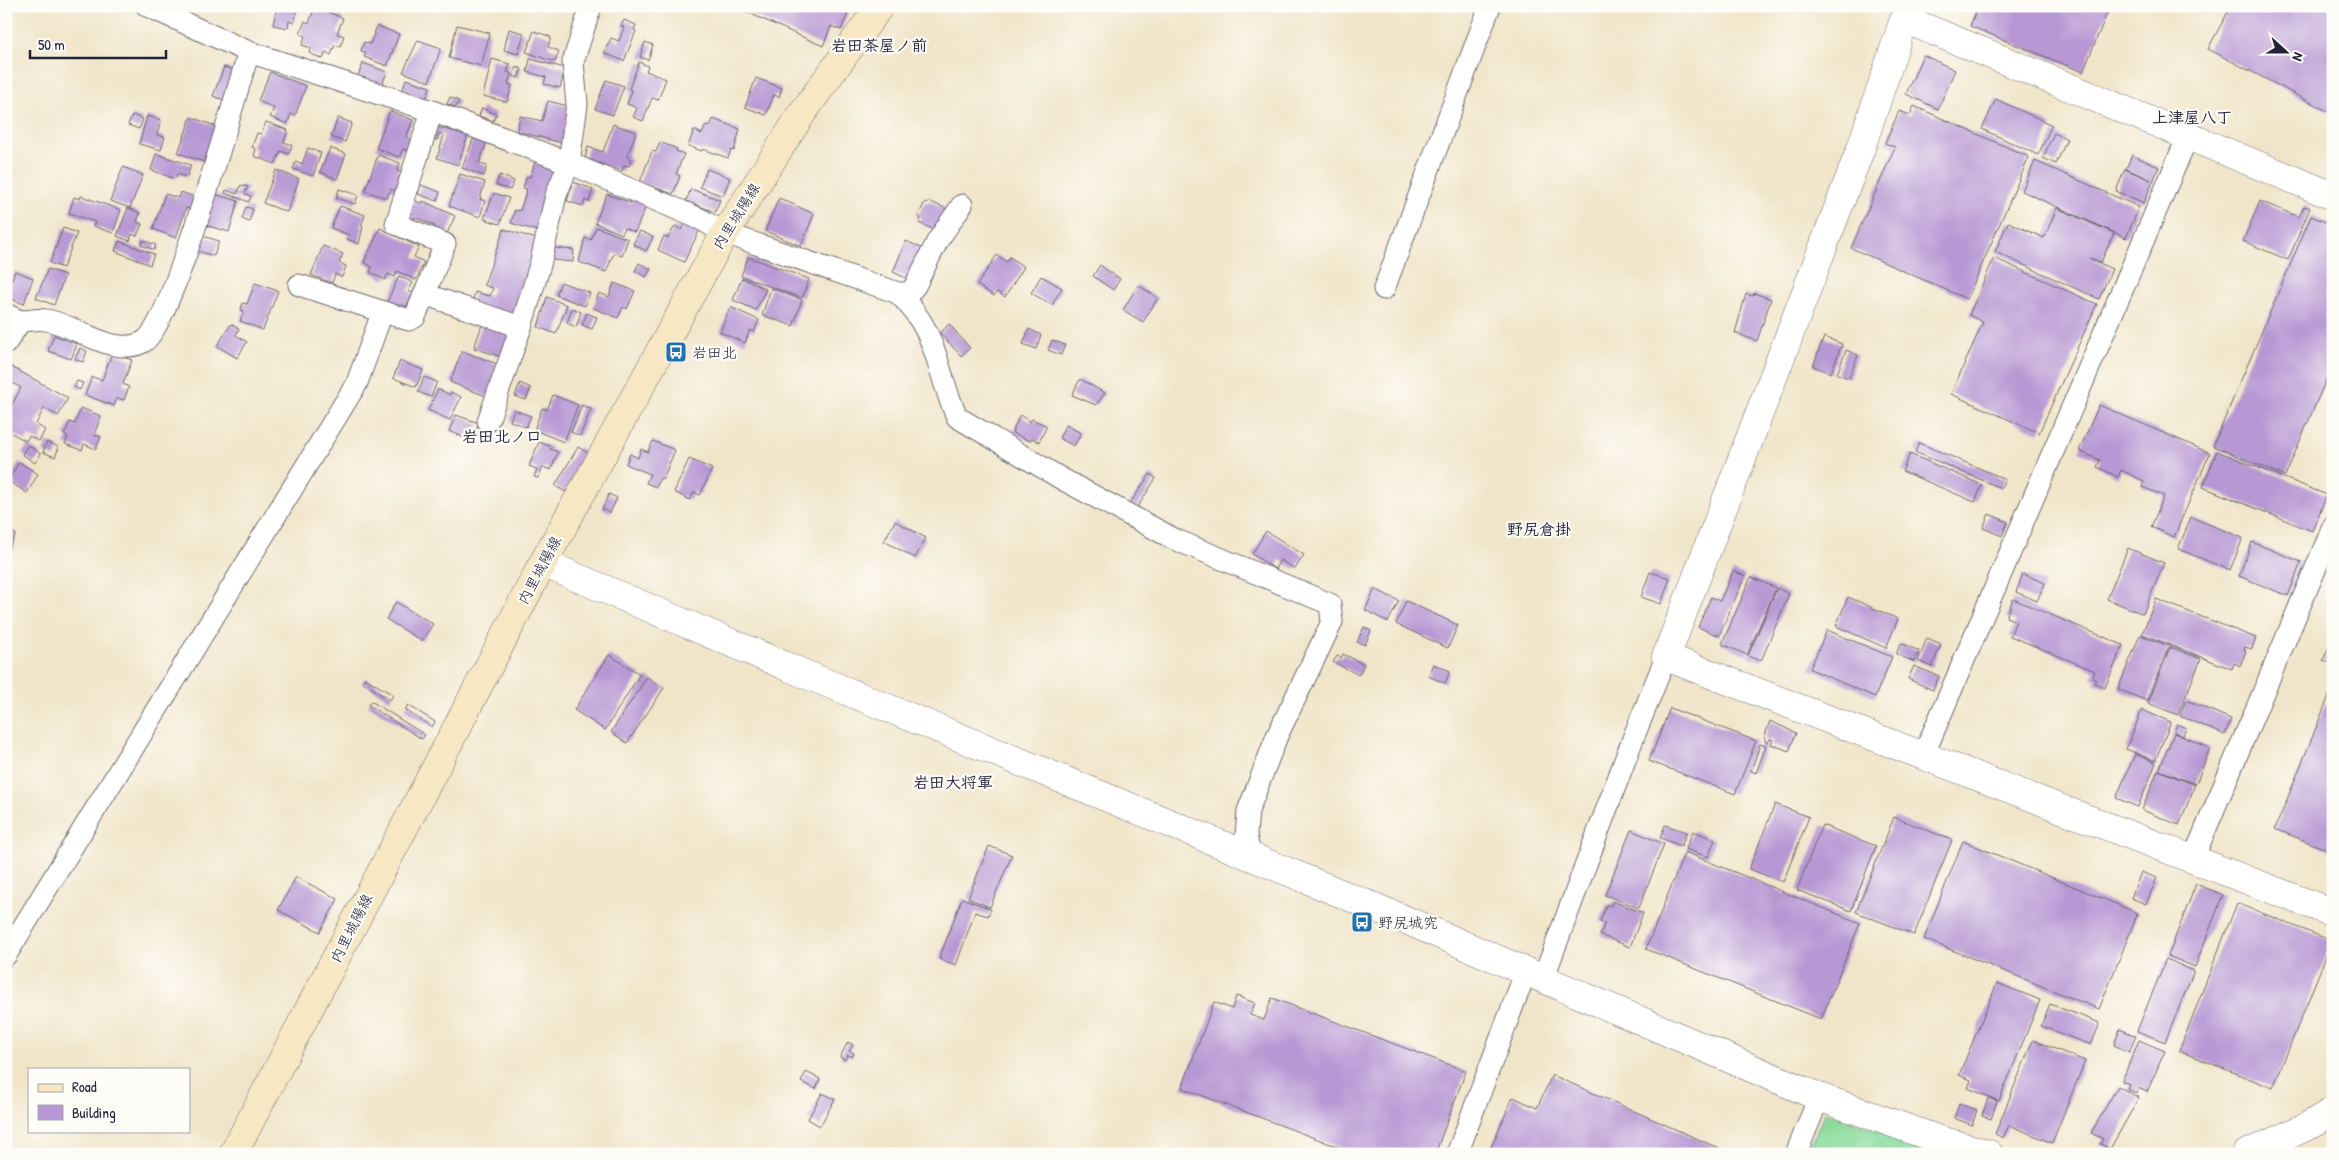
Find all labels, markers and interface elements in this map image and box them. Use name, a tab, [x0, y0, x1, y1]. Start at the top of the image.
scale bar	[30, 28, 166, 60]
north arrow	[2262, 28, 2312, 78]
text: 50 m	[38, 34, 65, 55]
district label: 岩田茶屋ノ前	[831, 34, 927, 56]
text: N	[2288, 50, 2309, 64]
district label: 上津屋八丁	[2152, 106, 2232, 128]
street label: 内里城陽線	[707, 179, 765, 253]
bus stop icon: 岩田北	[664, 340, 688, 364]
place label: 岩田北	[692, 342, 737, 363]
district label: 岩田北ノ口	[462, 425, 542, 447]
district label: 野尻倉掛	[1507, 518, 1571, 540]
street label: 内里城陽線	[512, 532, 566, 608]
district label: 岩田大将軍	[913, 771, 993, 793]
street label: 内里城陽線	[325, 890, 377, 966]
bus stop icon: 野尻城究	[1350, 910, 1374, 934]
place label: 野尻城究	[1378, 912, 1438, 933]
legend	[28, 1068, 190, 1132]
text: Road	[72, 1076, 97, 1097]
text: Building	[72, 1102, 116, 1123]

